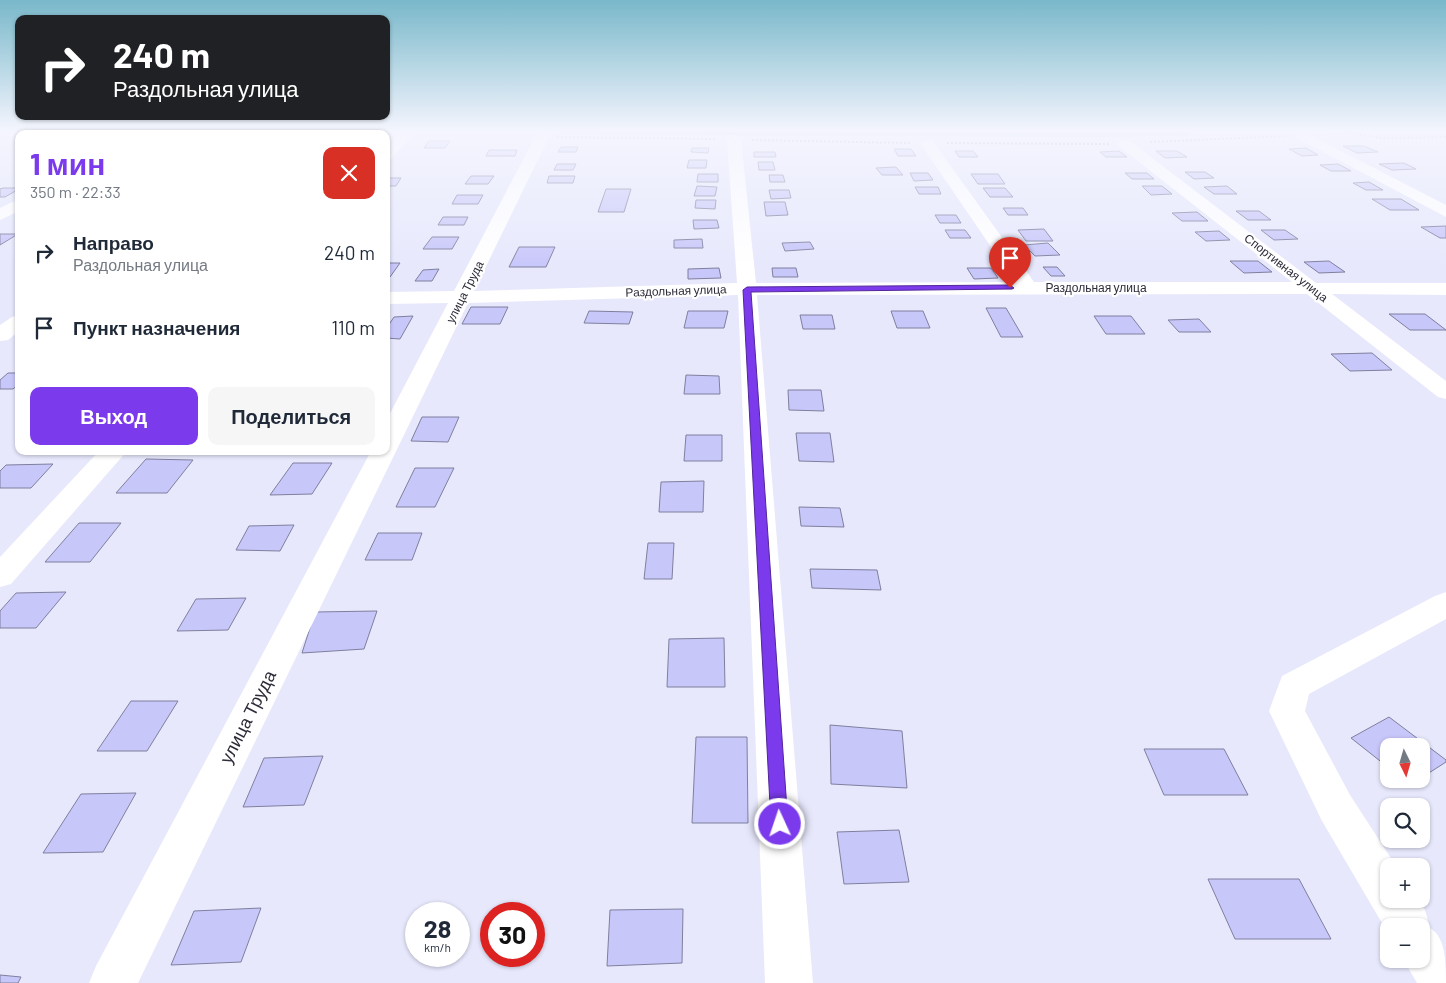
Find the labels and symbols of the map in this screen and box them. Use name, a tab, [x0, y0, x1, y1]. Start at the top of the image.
street label: Спортивная улица	[1241, 230, 1331, 305]
pin	[989, 237, 1031, 288]
street label: улица Труда	[442, 258, 487, 325]
street label: Раздольная улица	[1045, 280, 1147, 295]
street label: Раздольная улица	[625, 281, 727, 300]
street label: улица Труда	[214, 665, 280, 767]
north arrow	[1380, 738, 1430, 788]
position arrow	[753, 797, 805, 849]
speed limit sign: 30	[480, 902, 545, 967]

